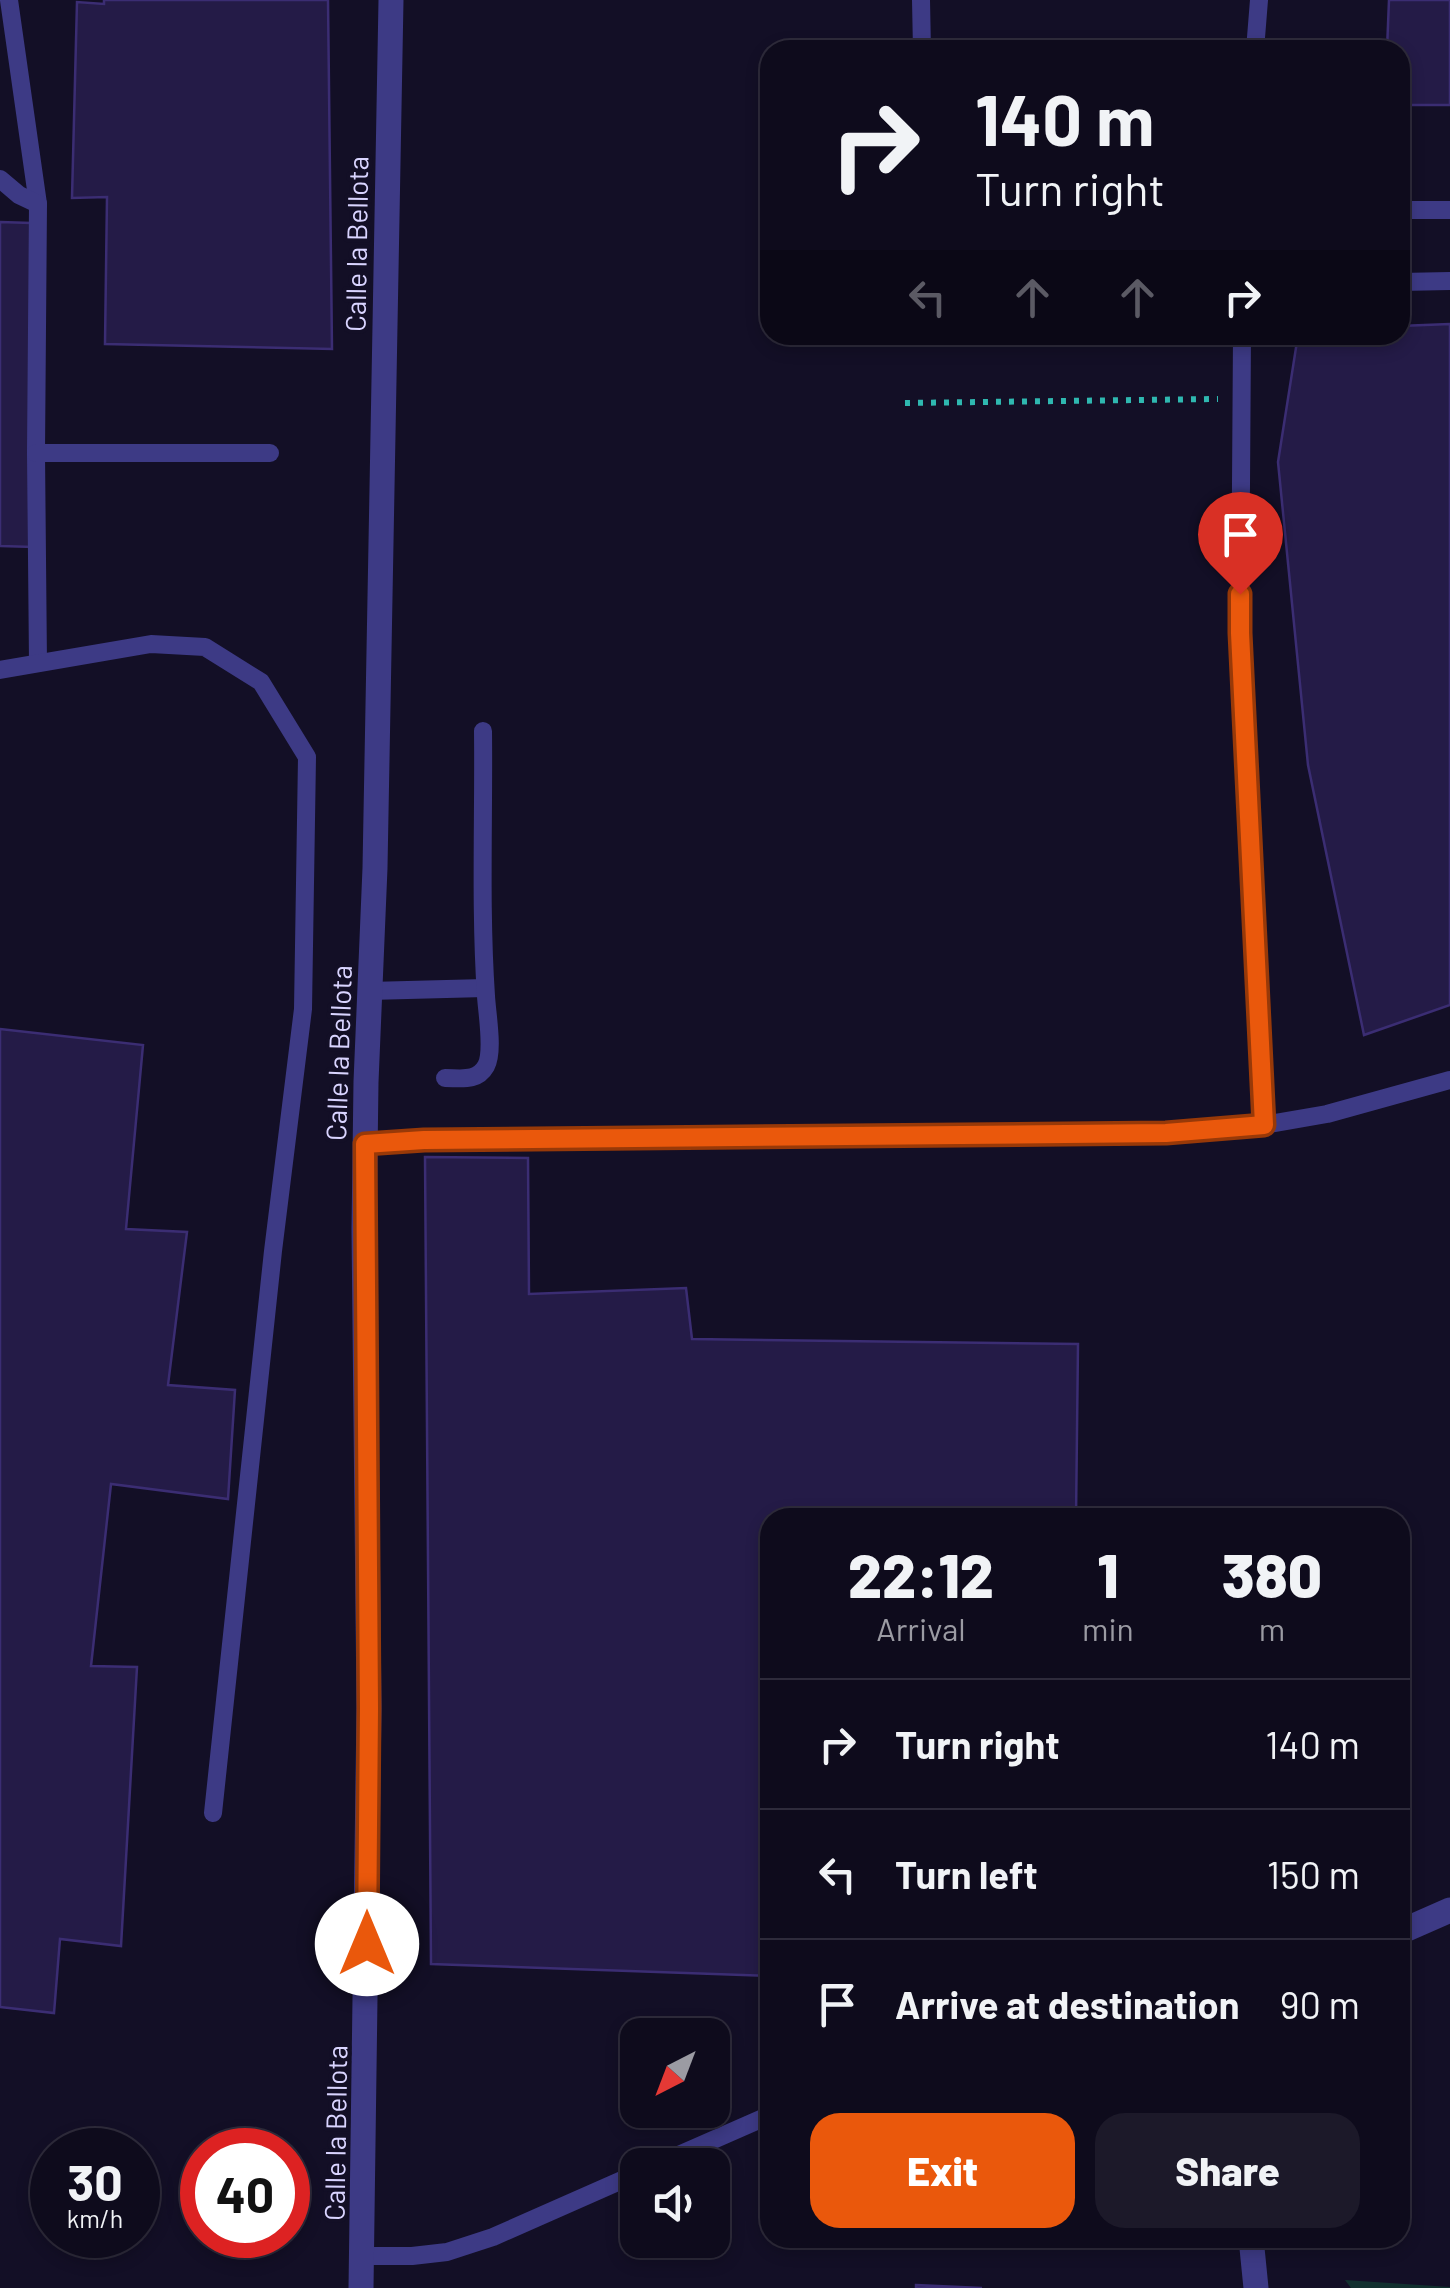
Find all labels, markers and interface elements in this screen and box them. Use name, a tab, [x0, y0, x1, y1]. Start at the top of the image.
text: 140 m	[975, 76, 1154, 160]
icon: right	[810, 80, 940, 210]
street label: Calle la Bellota	[337, 156, 375, 332]
text: Turn right	[975, 161, 1165, 215]
icon: left	[900, 270, 955, 325]
icon: ahead	[1005, 270, 1060, 325]
icon: ahead	[1110, 270, 1165, 325]
icon: right	[1215, 270, 1270, 325]
pin	[1198, 492, 1283, 595]
icon: arrive	[1213, 507, 1268, 562]
street label: Calle la Bellota	[318, 965, 358, 1141]
text: 22:12	[848, 1538, 994, 1610]
text: 1	[1097, 1538, 1119, 1610]
text: 380	[1222, 1538, 1322, 1610]
text: Arrival	[876, 1609, 966, 1647]
text: min	[1082, 1609, 1134, 1647]
text: m	[1259, 1609, 1285, 1647]
icon: right	[810, 1717, 865, 1772]
text: Turn right	[895, 1721, 1060, 1767]
text: 140 m	[1265, 1721, 1360, 1767]
icon: left	[810, 1847, 865, 1902]
text: Turn left	[895, 1851, 1038, 1897]
text: 150 m	[1267, 1851, 1360, 1897]
position arrow	[315, 1892, 419, 1996]
icon: arrive	[810, 1977, 865, 2032]
text: Arrive at destination	[895, 1981, 1240, 2027]
text: 90 m	[1280, 1981, 1360, 2027]
north arrow	[620, 2018, 730, 2128]
map controls	[620, 2018, 730, 2258]
street label: Calle la Bellota	[316, 2045, 354, 2221]
button: Exit	[810, 2113, 1075, 2228]
button: Share	[1095, 2113, 1360, 2228]
speed limit sign: 40	[180, 2128, 310, 2258]
button: sound	[620, 2148, 730, 2258]
text: 30	[67, 2151, 123, 2211]
text: km/h	[67, 2203, 123, 2233]

